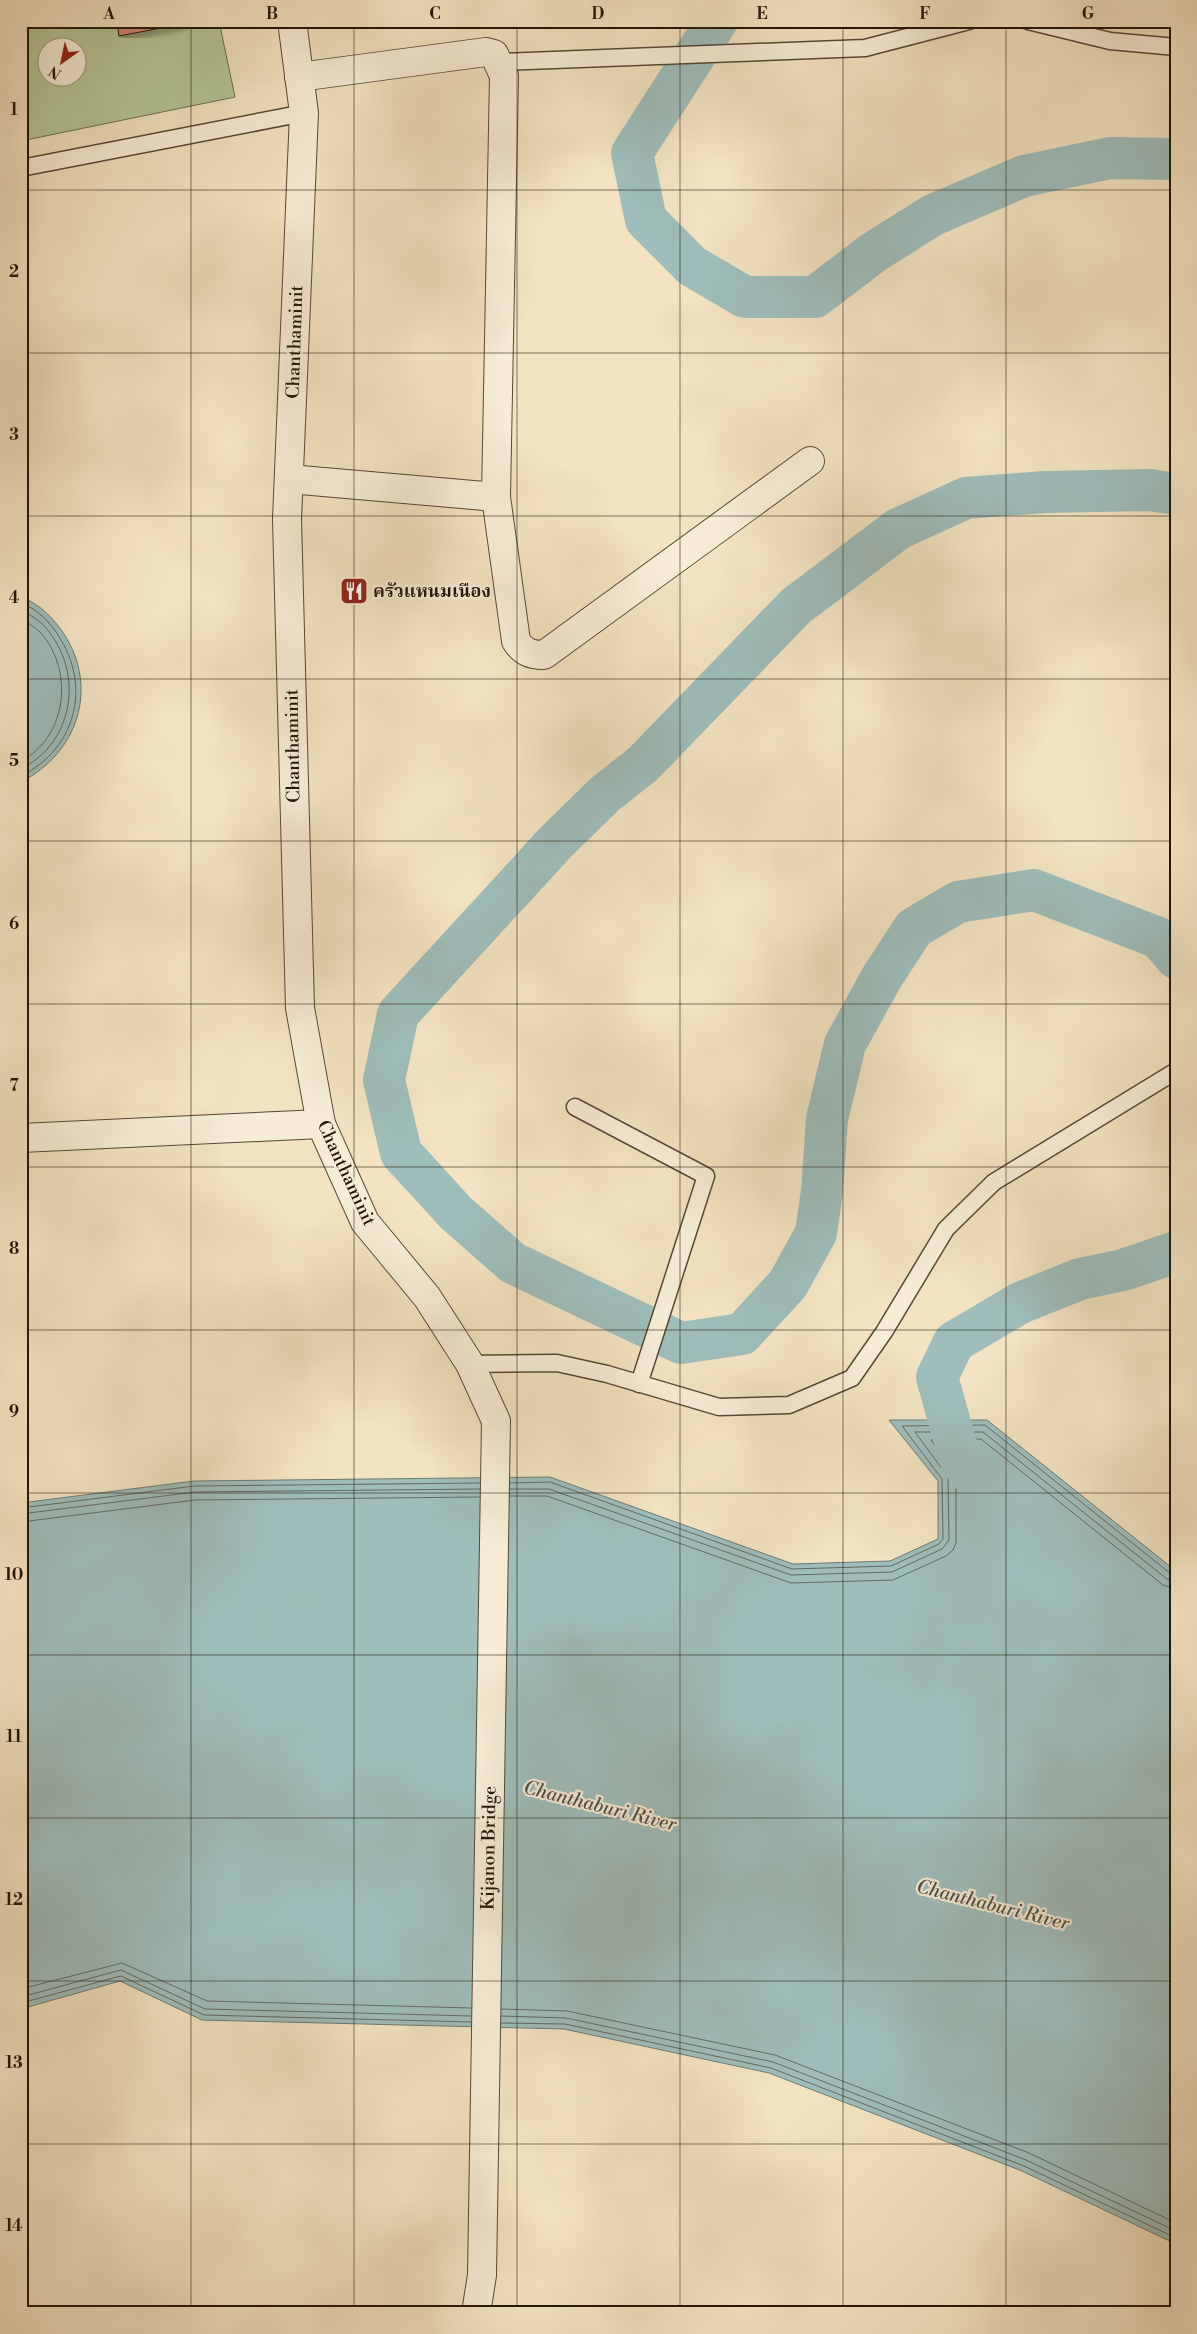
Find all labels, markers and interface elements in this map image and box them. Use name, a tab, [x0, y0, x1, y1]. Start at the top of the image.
text: A	[102, 4, 115, 24]
text: B	[266, 4, 278, 24]
text: C	[429, 4, 441, 24]
text: D	[592, 4, 605, 24]
text: E	[756, 4, 768, 24]
text: F	[919, 4, 931, 24]
text: G	[1082, 4, 1095, 24]
north arrow	[38, 38, 88, 88]
text: N	[46, 61, 65, 83]
text: 1	[10, 100, 18, 120]
text: 2	[9, 262, 19, 282]
street label: Chanthaminit	[282, 284, 309, 399]
text: 3	[9, 425, 19, 445]
restaurant icon: ครัวแหนมเนือง	[339, 576, 369, 606]
place label: ครัวแหนมเนือง	[373, 580, 491, 603]
text: 4	[9, 588, 20, 608]
street label: Chanthaminit	[280, 688, 305, 803]
text: 5	[9, 751, 19, 771]
text: 6	[9, 914, 19, 934]
text: 7	[9, 1076, 19, 1096]
street label: Chanthaminit	[312, 1117, 381, 1230]
text: 8	[9, 1239, 19, 1259]
text: 9	[9, 1402, 19, 1422]
text: 10	[5, 1565, 23, 1585]
text: 11	[6, 1727, 22, 1747]
water label: Chanthaburi River	[521, 1775, 680, 1837]
street label: Kijanon Bridge	[476, 1786, 502, 1910]
water label: Chanthaburi River	[914, 1874, 1073, 1936]
text: 12	[5, 1890, 23, 1910]
text: 13	[5, 2053, 23, 2073]
text: 14	[5, 2216, 23, 2236]

